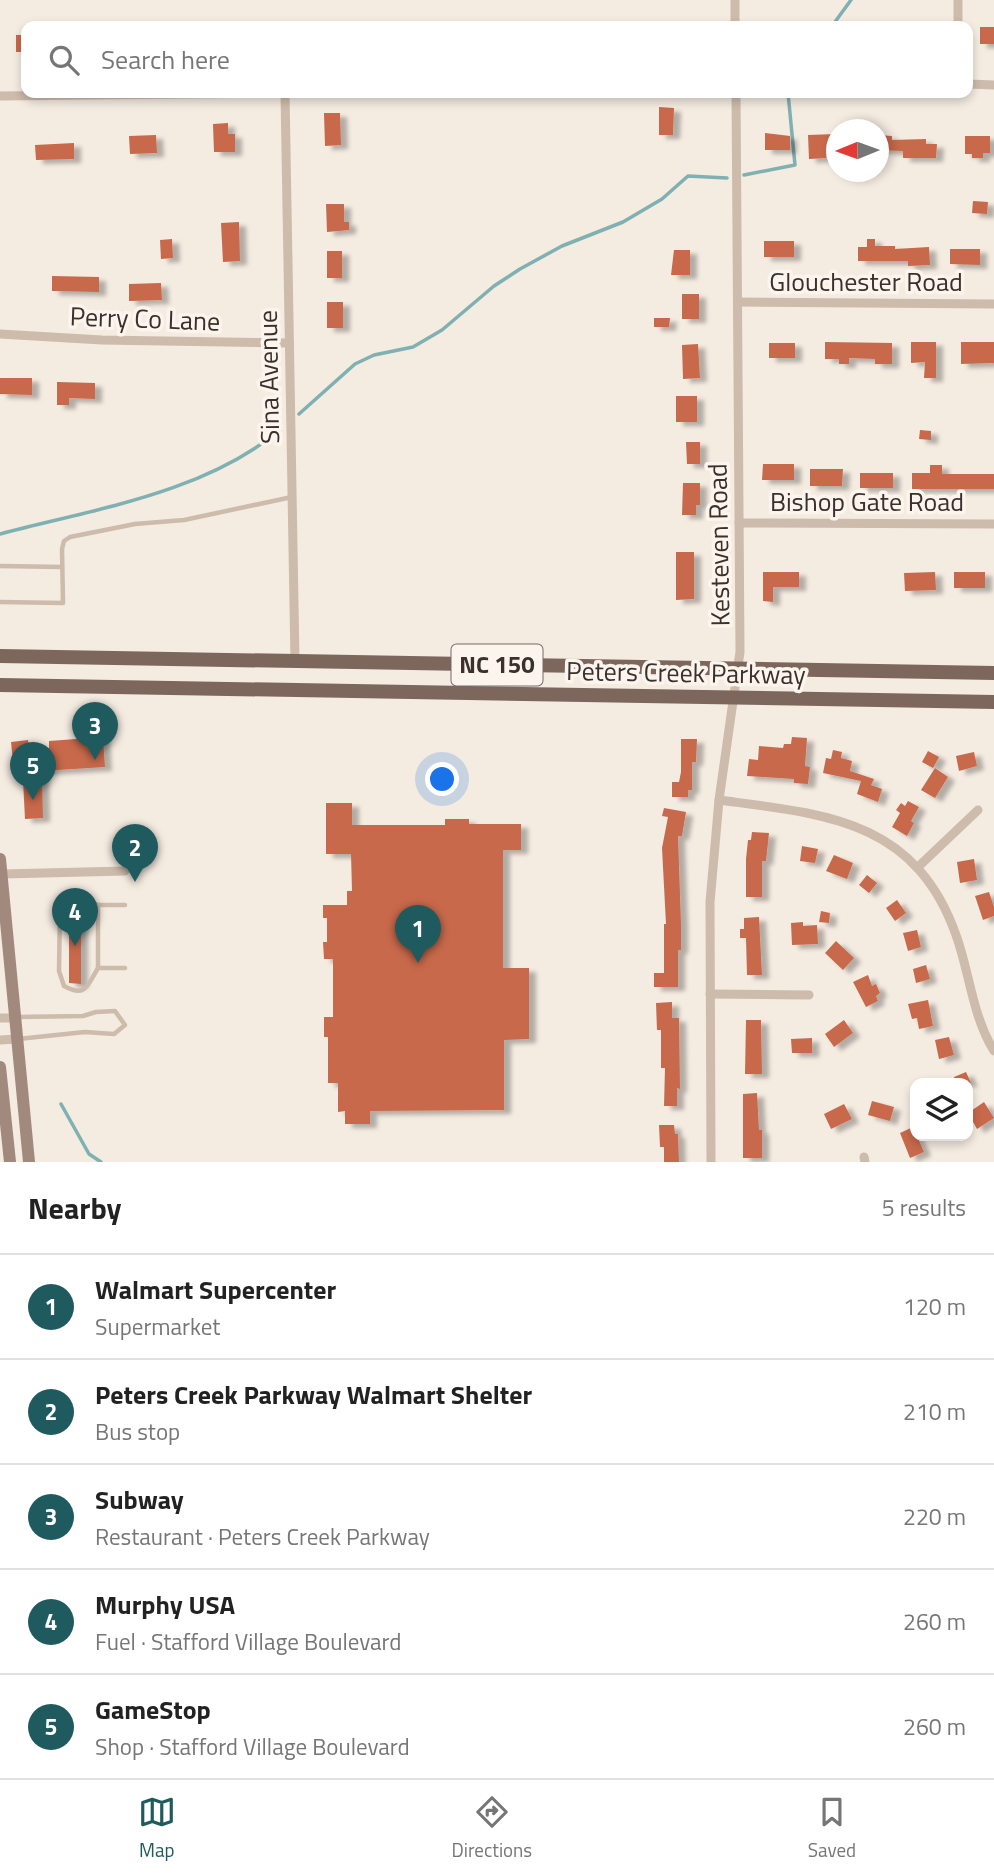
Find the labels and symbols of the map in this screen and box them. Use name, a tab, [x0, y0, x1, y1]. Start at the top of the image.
north arrow	[826, 119, 889, 182]
street label: Glouchester Road	[769, 262, 963, 301]
street label: Perry Co Lane	[69, 296, 221, 341]
street label: Sina Avenue	[248, 310, 289, 444]
street label: Kesteven Road	[698, 463, 739, 627]
street label: Bishop Gate Road	[770, 482, 964, 521]
road number: NC 150	[452, 644, 542, 686]
street label: Peters Creek Parkway	[566, 651, 806, 694]
pin: 3	[72, 702, 118, 760]
pin: 5	[10, 742, 56, 800]
your location	[425, 762, 459, 796]
pin: 2	[112, 824, 158, 882]
pin: 4	[52, 888, 98, 946]
pin: 1	[395, 905, 441, 963]

